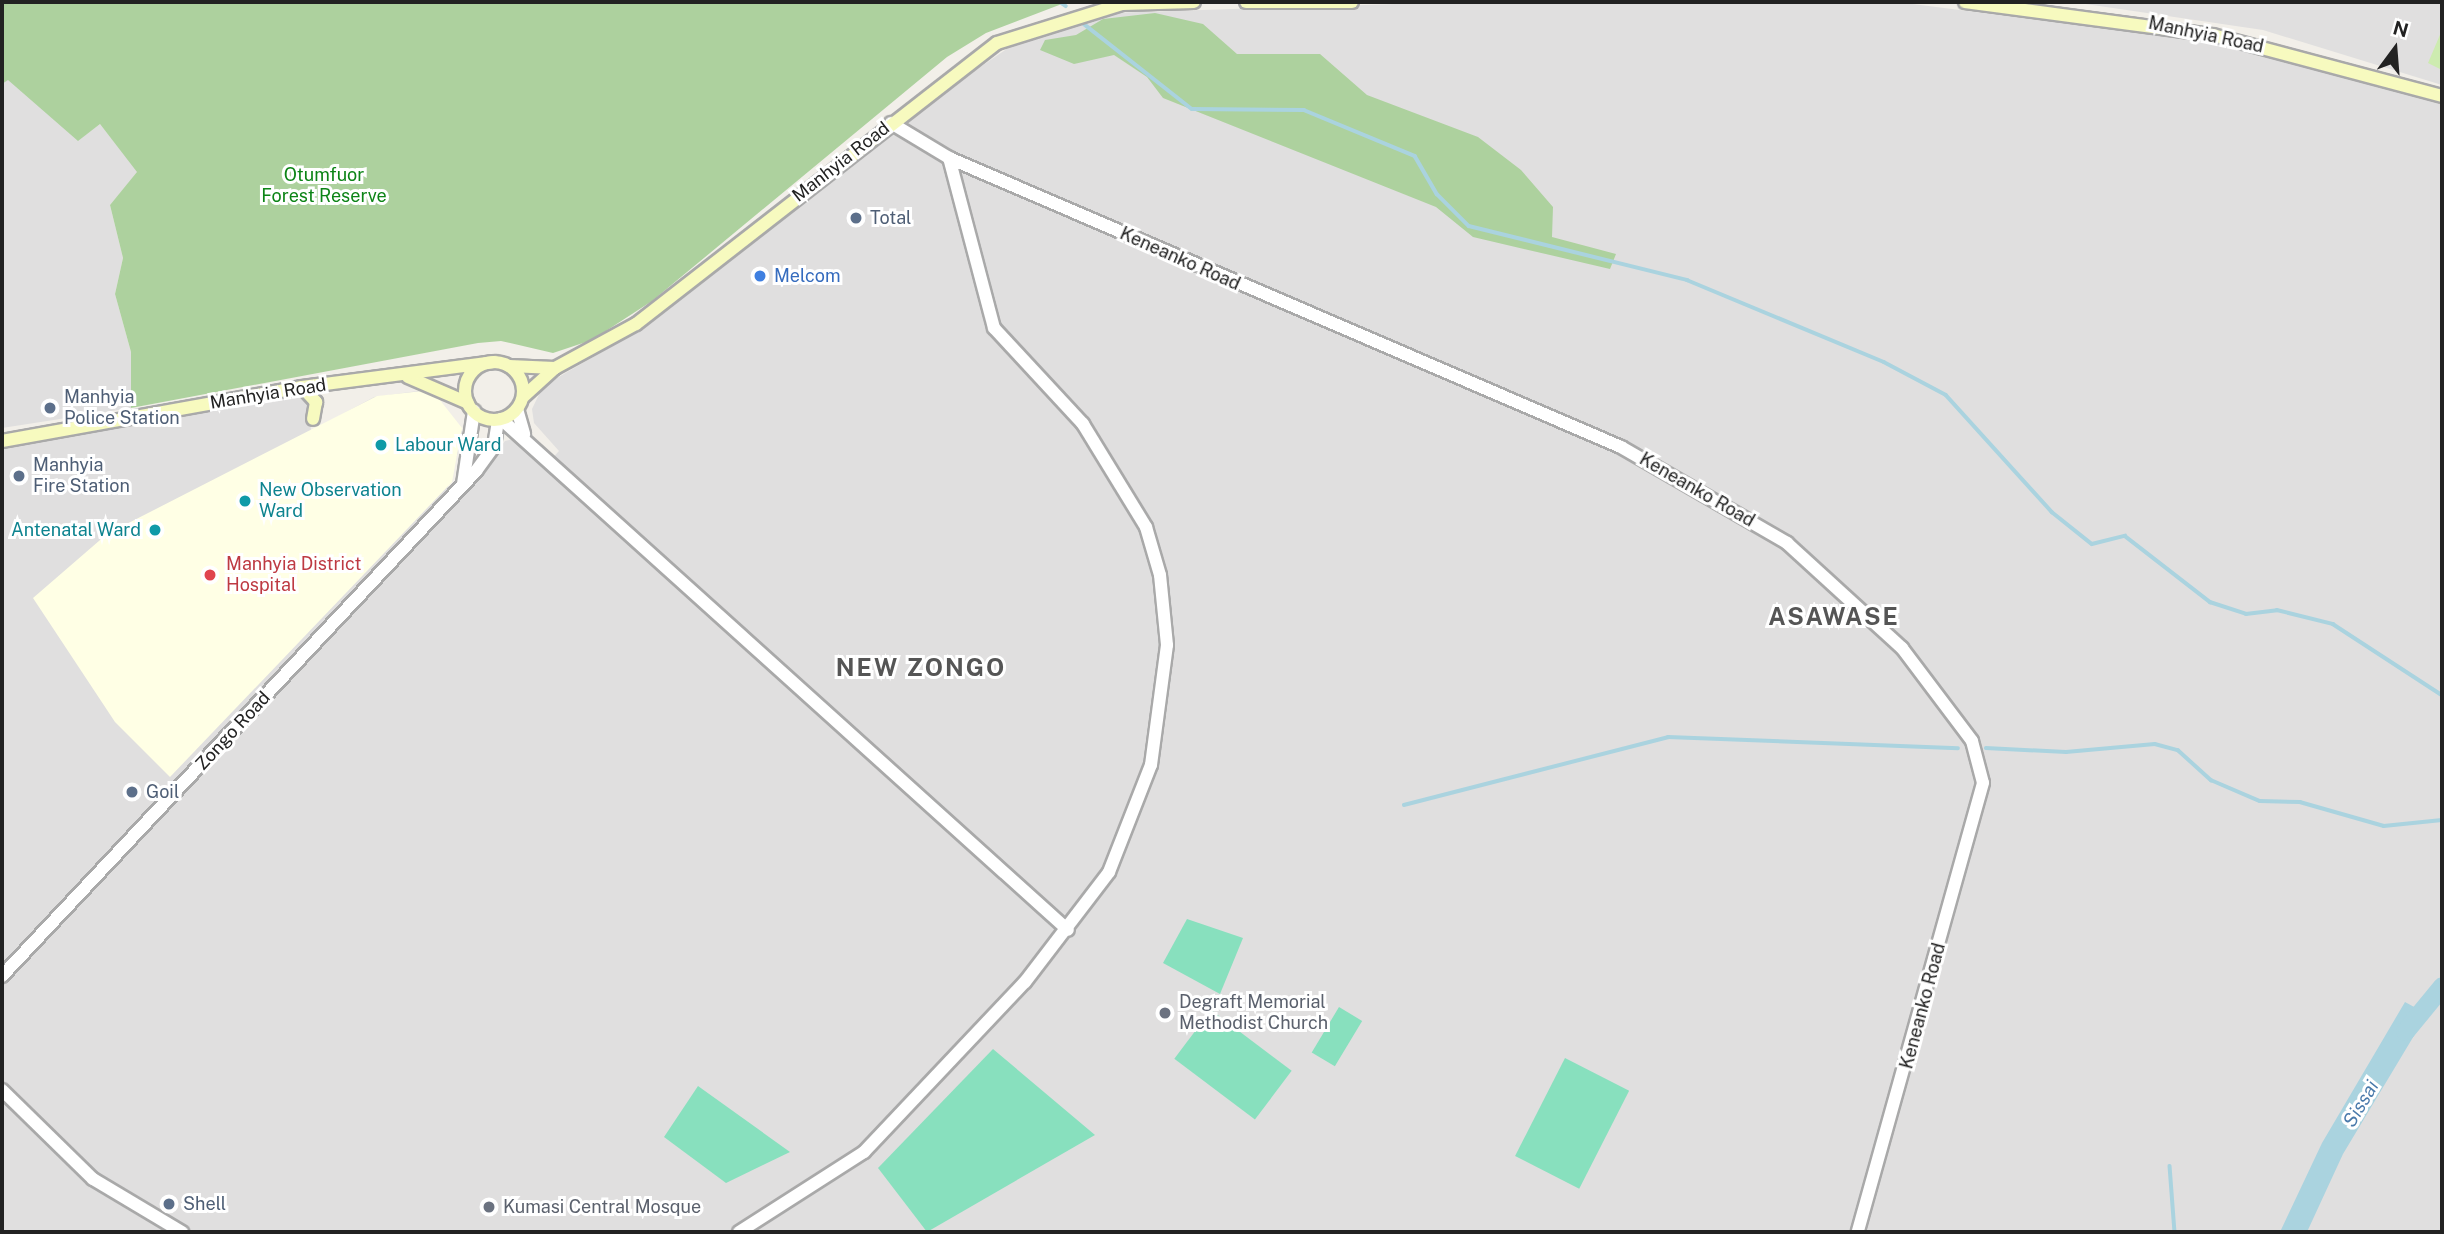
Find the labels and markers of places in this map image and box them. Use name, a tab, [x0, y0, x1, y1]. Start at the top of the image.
place label: Total	[870, 207, 912, 229]
marker: Total	[848, 210, 864, 226]
place label: Melcom	[774, 265, 840, 287]
marker: Melcom	[752, 268, 768, 284]
place label: Manhyia Police Station	[64, 387, 180, 430]
marker: Manhyia Police Station	[42, 400, 58, 416]
place label: Labour Ward	[395, 434, 502, 456]
marker: Labour Ward	[373, 437, 389, 453]
place label: Manhyia Fire Station	[33, 455, 130, 498]
marker: Manhyia Fire Station	[11, 468, 27, 484]
place label: New Observation Ward	[259, 480, 402, 522]
marker: New Observation Ward	[237, 493, 253, 509]
place label: Antenatal Ward	[11, 519, 141, 541]
marker: Antenatal Ward	[147, 522, 163, 538]
place label: Manhyia District Hospital	[226, 554, 361, 596]
marker: Manhyia District Hospital	[200, 565, 220, 585]
place label: Goil	[146, 781, 179, 803]
marker: Goil	[124, 784, 140, 800]
place label: Degraft Memorial Methodist Church	[1179, 992, 1328, 1034]
marker: Degraft Memorial Methodist Church	[1157, 1005, 1173, 1021]
place label: Shell	[183, 1193, 226, 1215]
marker: Shell	[161, 1196, 177, 1212]
place label: Kumasi Central Mosque	[503, 1196, 701, 1218]
marker: Kumasi Central Mosque	[481, 1199, 497, 1215]

